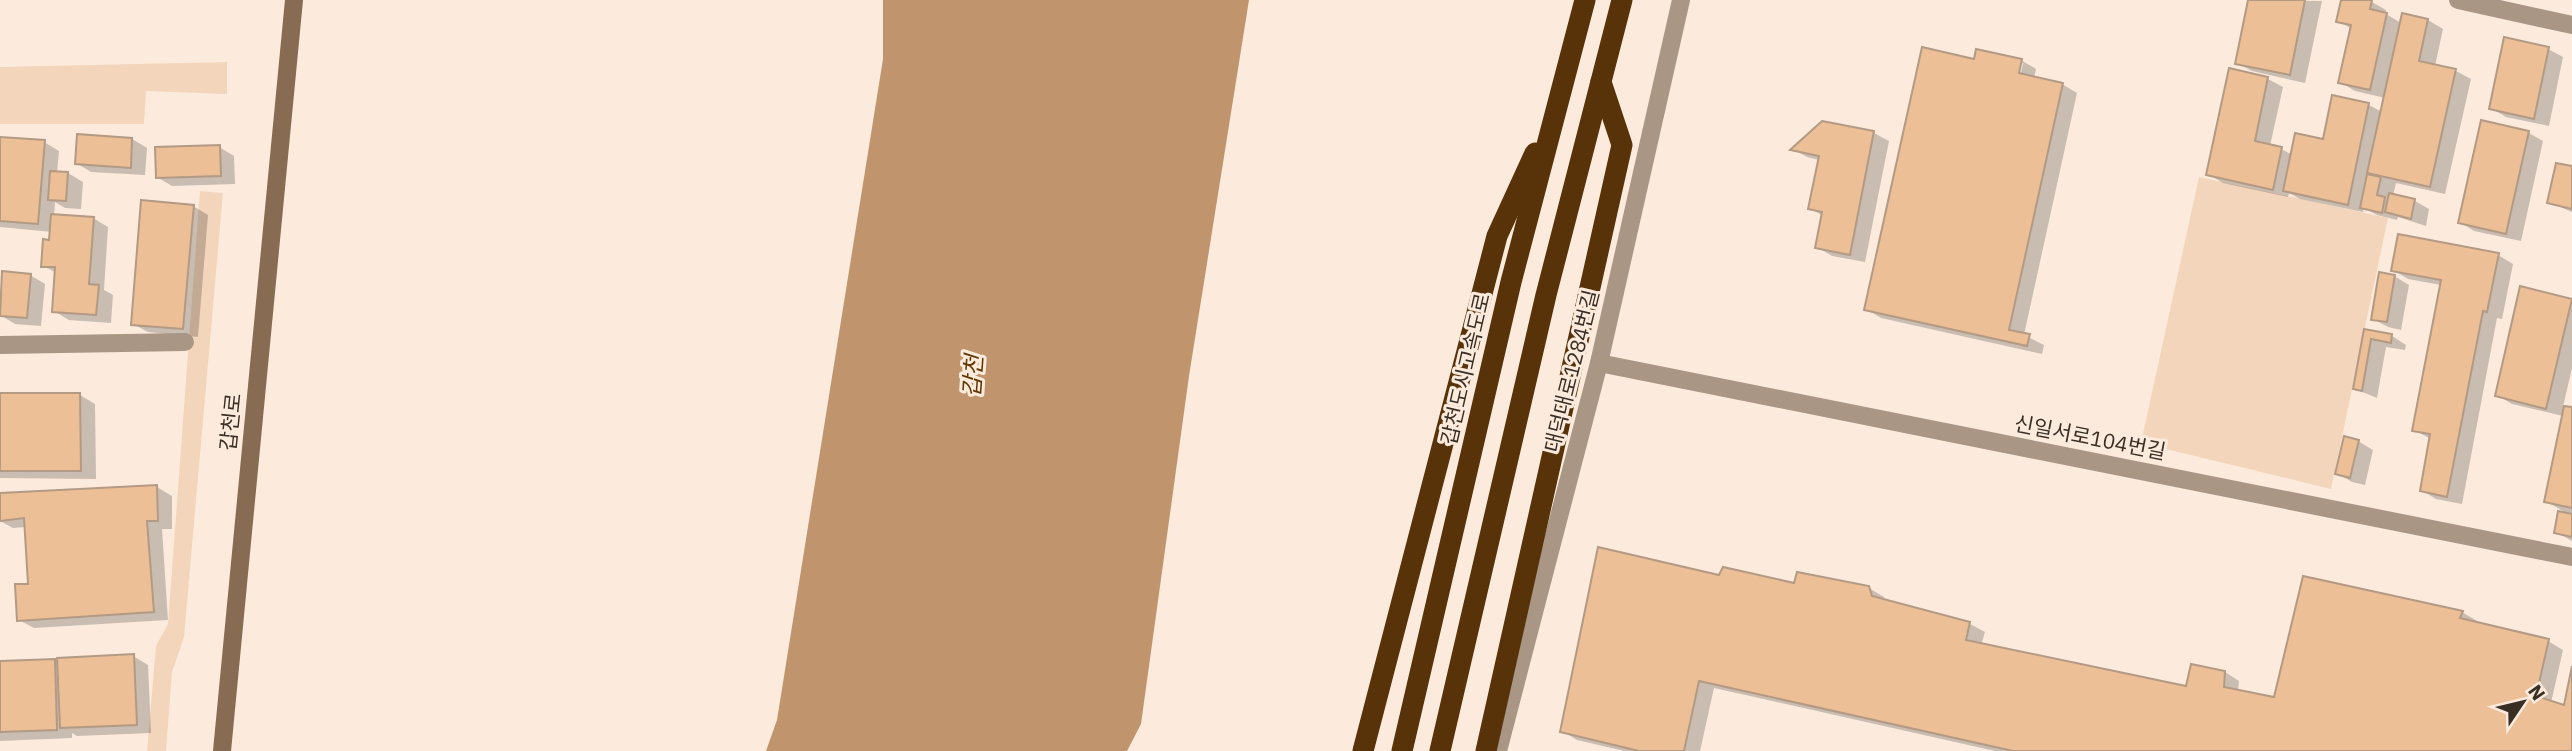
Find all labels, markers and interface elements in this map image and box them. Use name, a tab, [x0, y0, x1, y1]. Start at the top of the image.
street label: 대덕대로1284번길	[1537, 287, 1605, 455]
street label: 갑천도시고속도로	[1434, 290, 1496, 447]
water label: 갑천	[956, 351, 989, 398]
street label: 갑천로	[213, 392, 247, 452]
street label: 신일서로104번길	[2012, 409, 2168, 465]
north arrow	[2488, 667, 2558, 737]
text: N	[2523, 680, 2551, 705]

